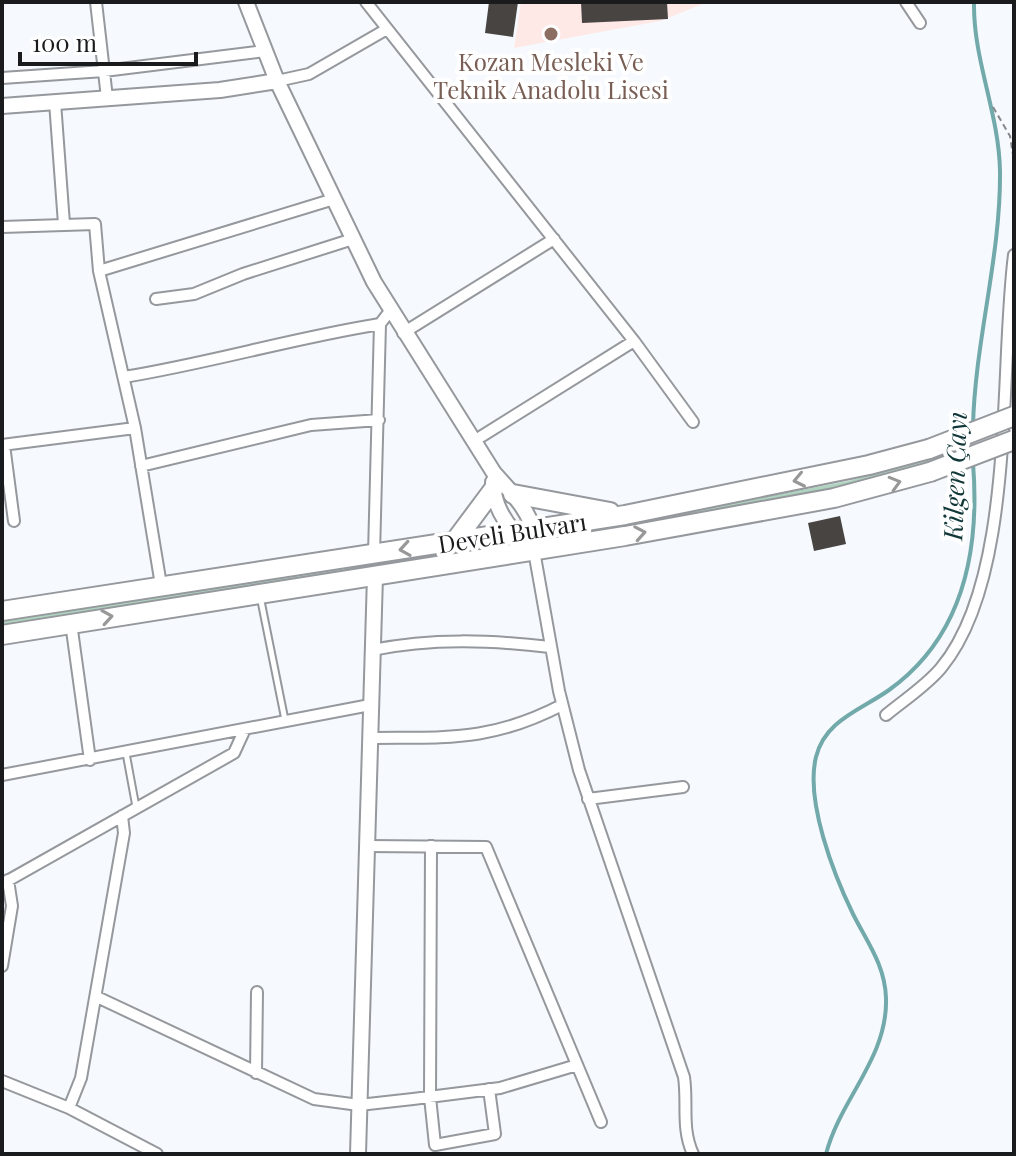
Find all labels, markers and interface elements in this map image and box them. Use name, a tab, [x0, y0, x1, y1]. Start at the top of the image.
scale bar	[20, 16, 196, 66]
marker: Kozan Mesleki Ve Teknik Anadolu Lisesi	[542, 25, 560, 43]
text: 100 m	[32, 26, 97, 58]
place label: Kozan Mesleki Ve Teknik Anadolu Lisesi	[433, 45, 669, 105]
water label: Kilgen Çayı	[934, 411, 974, 542]
one-way arrow	[792, 471, 806, 488]
one-way arrow	[888, 476, 901, 492]
street label: Develi Bulvarı	[435, 504, 589, 560]
one-way arrow	[633, 525, 647, 542]
one-way arrow	[398, 540, 412, 557]
one-way arrow	[100, 610, 113, 627]

